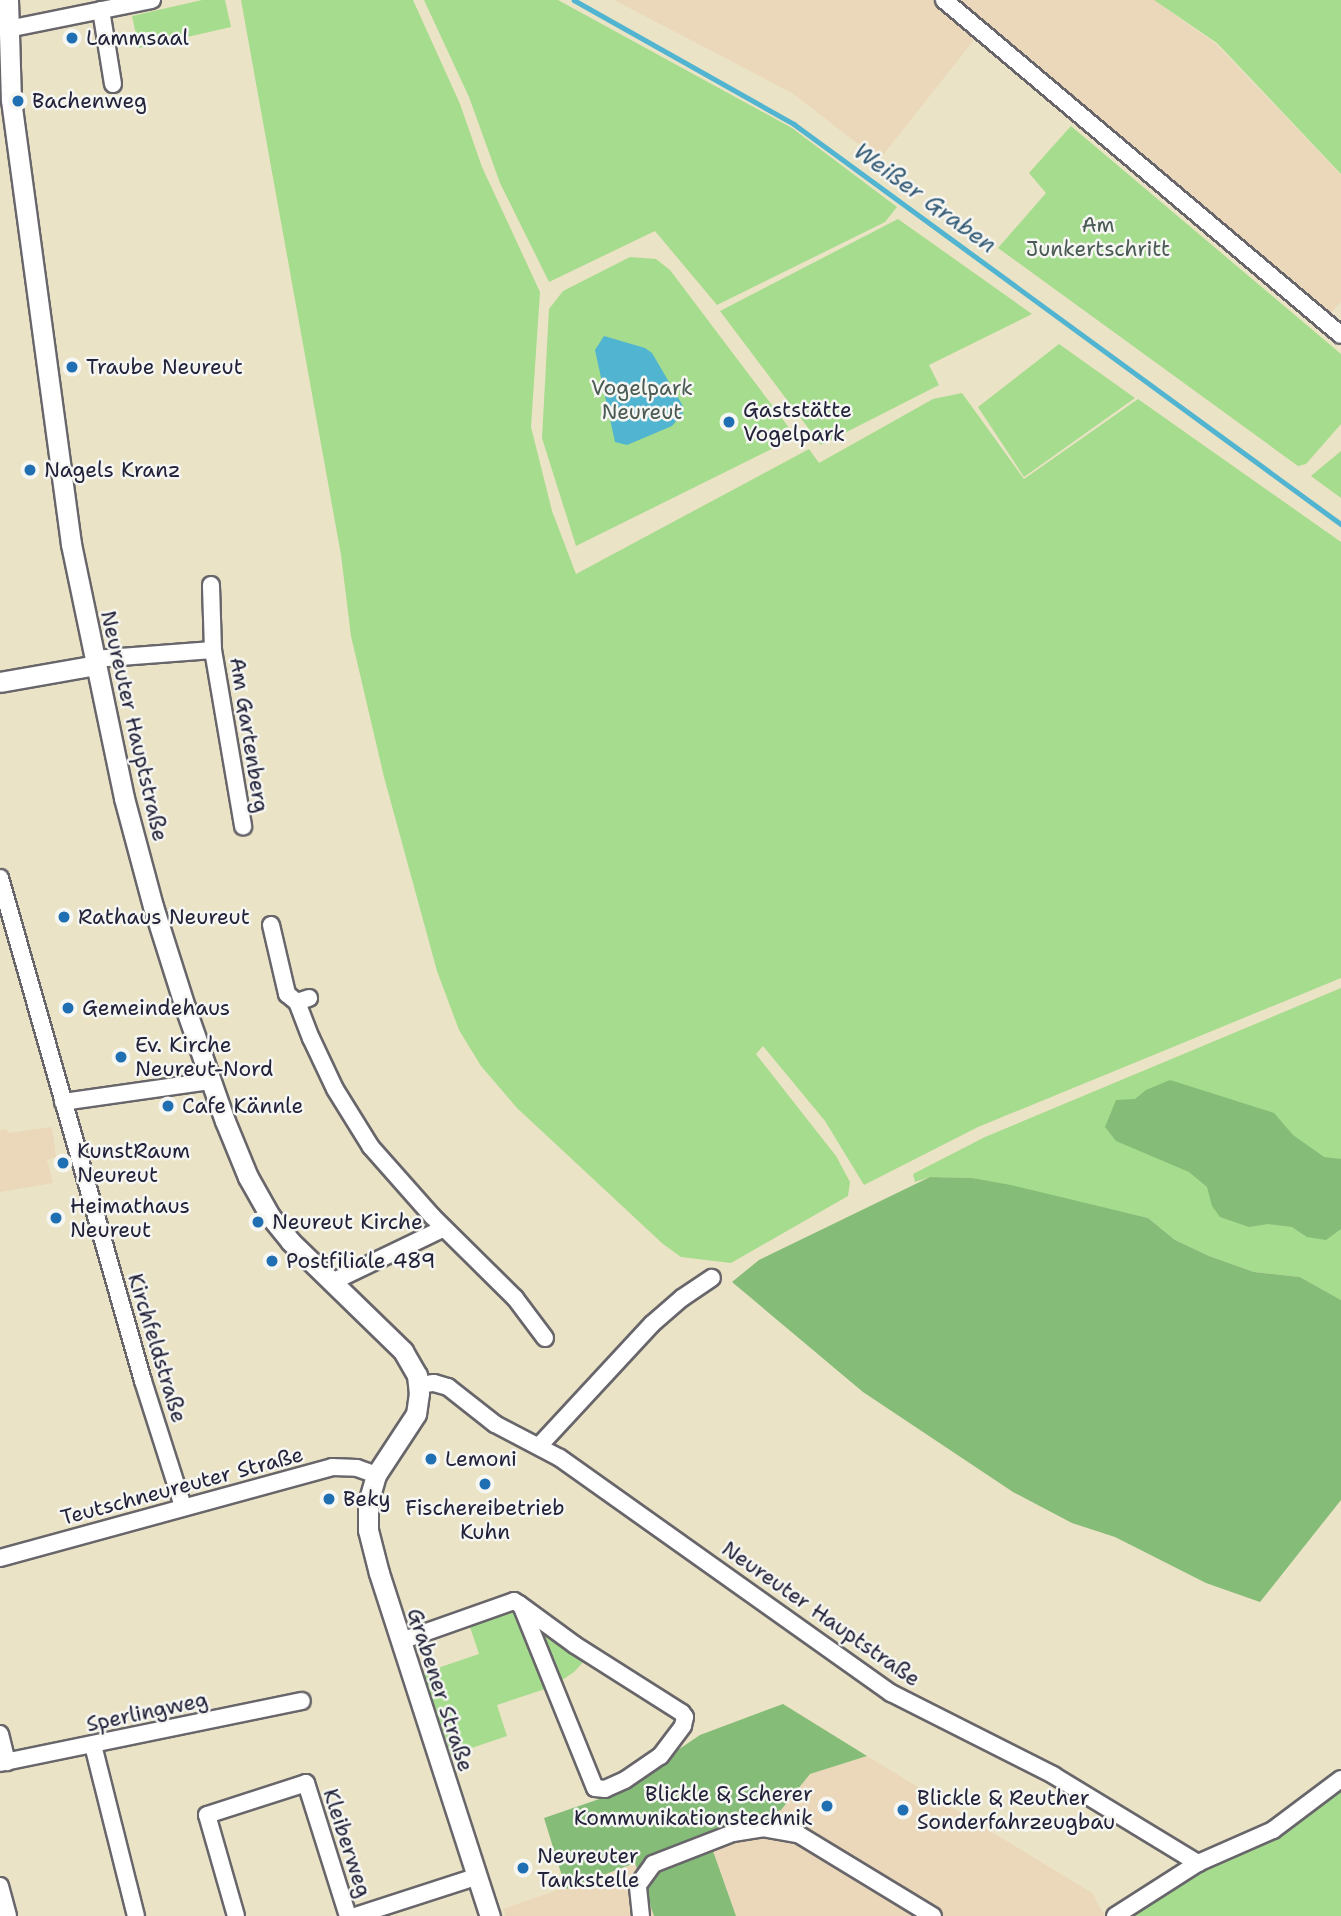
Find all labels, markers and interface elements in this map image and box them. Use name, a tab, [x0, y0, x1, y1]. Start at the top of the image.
place label: Lammsaal	[86, 25, 189, 51]
marker: Lammsaal	[64, 30, 80, 46]
place label: Bachenweg	[32, 88, 147, 114]
marker: Bachenweg	[10, 93, 26, 109]
water label: Weißer Graben	[848, 137, 1002, 259]
park label: Am Junkertschritt	[1026, 212, 1170, 262]
place label: Traube Neureut	[86, 354, 243, 380]
marker: Traube Neureut	[64, 359, 80, 375]
park label: Vogelpark Neureut	[591, 375, 693, 425]
place label: Gaststätte Vogelpark	[743, 397, 852, 447]
marker: Gaststätte Vogelpark	[721, 414, 737, 430]
place label: Nagels Kranz	[44, 457, 180, 483]
marker: Nagels Kranz	[22, 462, 38, 478]
street label: Neureuter Hauptstraße	[95, 608, 173, 844]
street label: Am Gartenberg	[224, 655, 274, 815]
place label: Rathaus Neureut	[78, 904, 250, 930]
marker: Rathaus Neureut	[56, 909, 72, 925]
place label: Gemeindehaus	[82, 995, 230, 1021]
marker: Gemeindehaus	[60, 1000, 76, 1016]
place label: Ev. Kirche Neureut-Nord	[135, 1032, 273, 1082]
marker: Ev. Kirche Neureut-Nord	[113, 1049, 129, 1065]
place label: Cafe Kännle	[182, 1093, 303, 1119]
marker: Cafe Kännle	[160, 1098, 176, 1114]
place label: KunstRaum Neureut	[77, 1138, 190, 1188]
marker: KunstRaum Neureut	[55, 1155, 71, 1171]
place label: Heimathaus Neureut	[70, 1193, 190, 1243]
place label: Neureut Kirche	[272, 1209, 423, 1235]
marker: Heimathaus Neureut	[48, 1210, 64, 1226]
marker: Neureut Kirche	[250, 1214, 266, 1230]
place label: Postfiliale 489	[286, 1248, 435, 1274]
marker: Postfiliale 489	[264, 1253, 280, 1269]
street label: Kirchfeldstraße	[122, 1270, 192, 1426]
street label: Teutschneureuter Straße	[58, 1441, 306, 1531]
place label: Lemoni	[445, 1446, 517, 1472]
marker: Lemoni	[423, 1451, 439, 1467]
marker: Fischereibetrieb Kuhn	[477, 1476, 493, 1492]
place label: Beky	[343, 1486, 391, 1512]
marker: Beky	[321, 1491, 337, 1507]
place label: Fischereibetrieb Kuhn	[405, 1495, 565, 1545]
street label: Neureuter Hauptstraße	[717, 1536, 925, 1692]
street label: Grabener Straße	[402, 1605, 478, 1775]
street label: Sperlingweg	[84, 1687, 210, 1737]
place label: Blickle & Scherer Kommunikationstechnik	[574, 1781, 813, 1831]
place label: Blickle & Reuther Sonderfahrzeugbau	[917, 1785, 1115, 1835]
street label: Kleiberweg	[318, 1786, 376, 1900]
marker: Blickle & Scherer Kommunikationstechnik	[819, 1798, 835, 1814]
marker: Blickle & Reuther Sonderfahrzeugbau	[895, 1802, 911, 1818]
place label: Neureuter Tankstelle	[537, 1843, 640, 1893]
marker: Neureuter Tankstelle	[515, 1860, 531, 1876]

